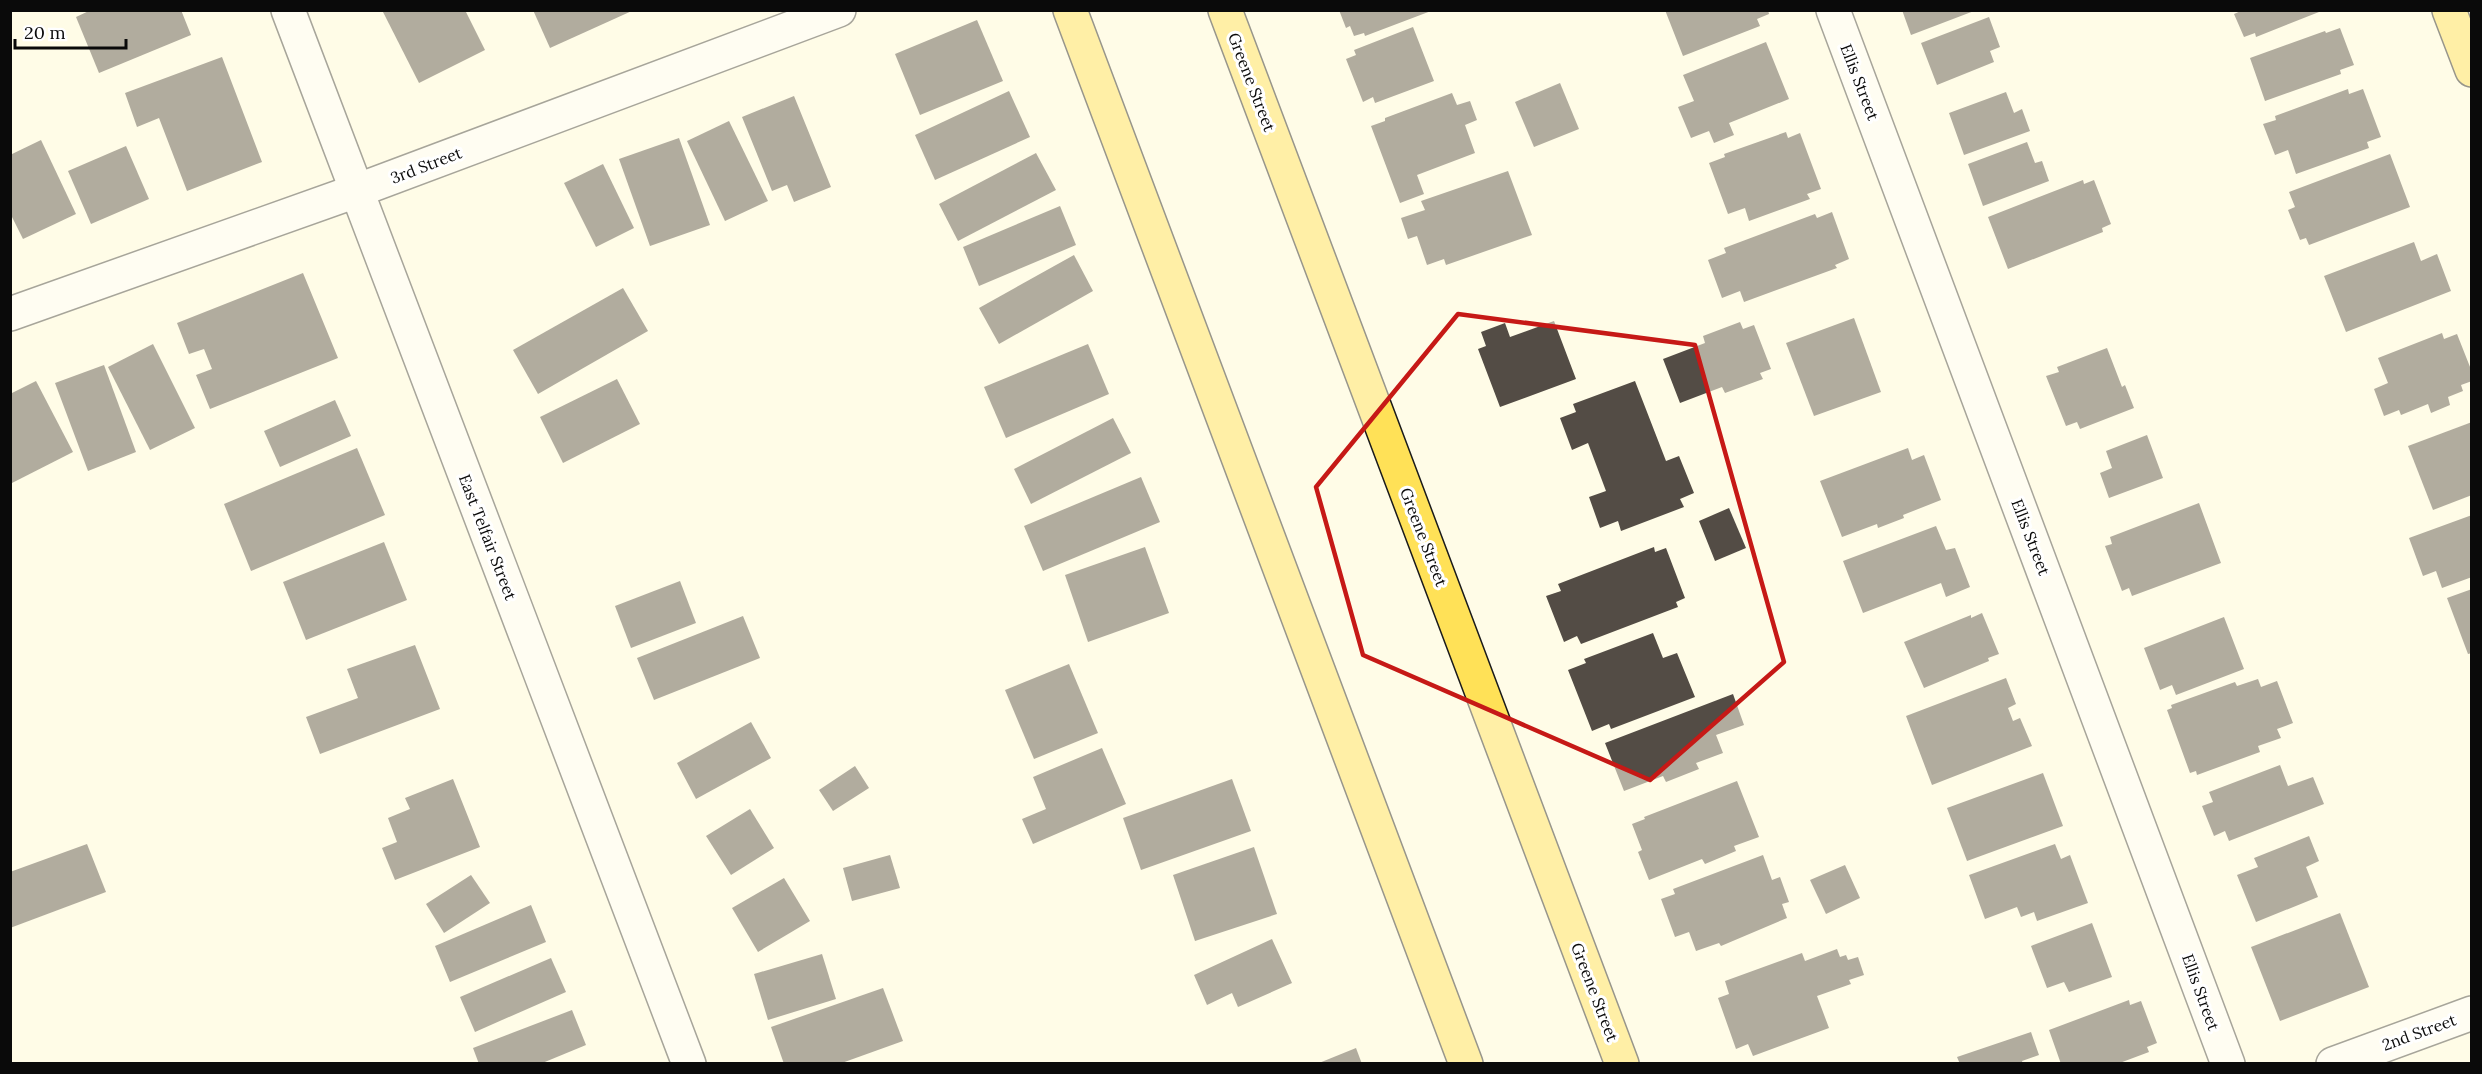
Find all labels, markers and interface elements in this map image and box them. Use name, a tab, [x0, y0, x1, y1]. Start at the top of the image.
scale bar	[15, 12, 126, 50]
text: 20 m	[24, 21, 66, 44]
street label: Greene Street	[1224, 30, 1280, 135]
street label: Ellis Street	[1836, 41, 1884, 124]
street label: 3rd Street	[387, 142, 465, 188]
street label: East Telfair Street	[455, 471, 521, 603]
street label: Greene Street	[1396, 485, 1452, 590]
street label: Ellis Street	[2007, 496, 2055, 579]
street label: Greene Street	[1567, 940, 1623, 1045]
street label: Ellis Street	[2178, 951, 2224, 1034]
street label: 2nd Street	[2379, 1009, 2460, 1055]

